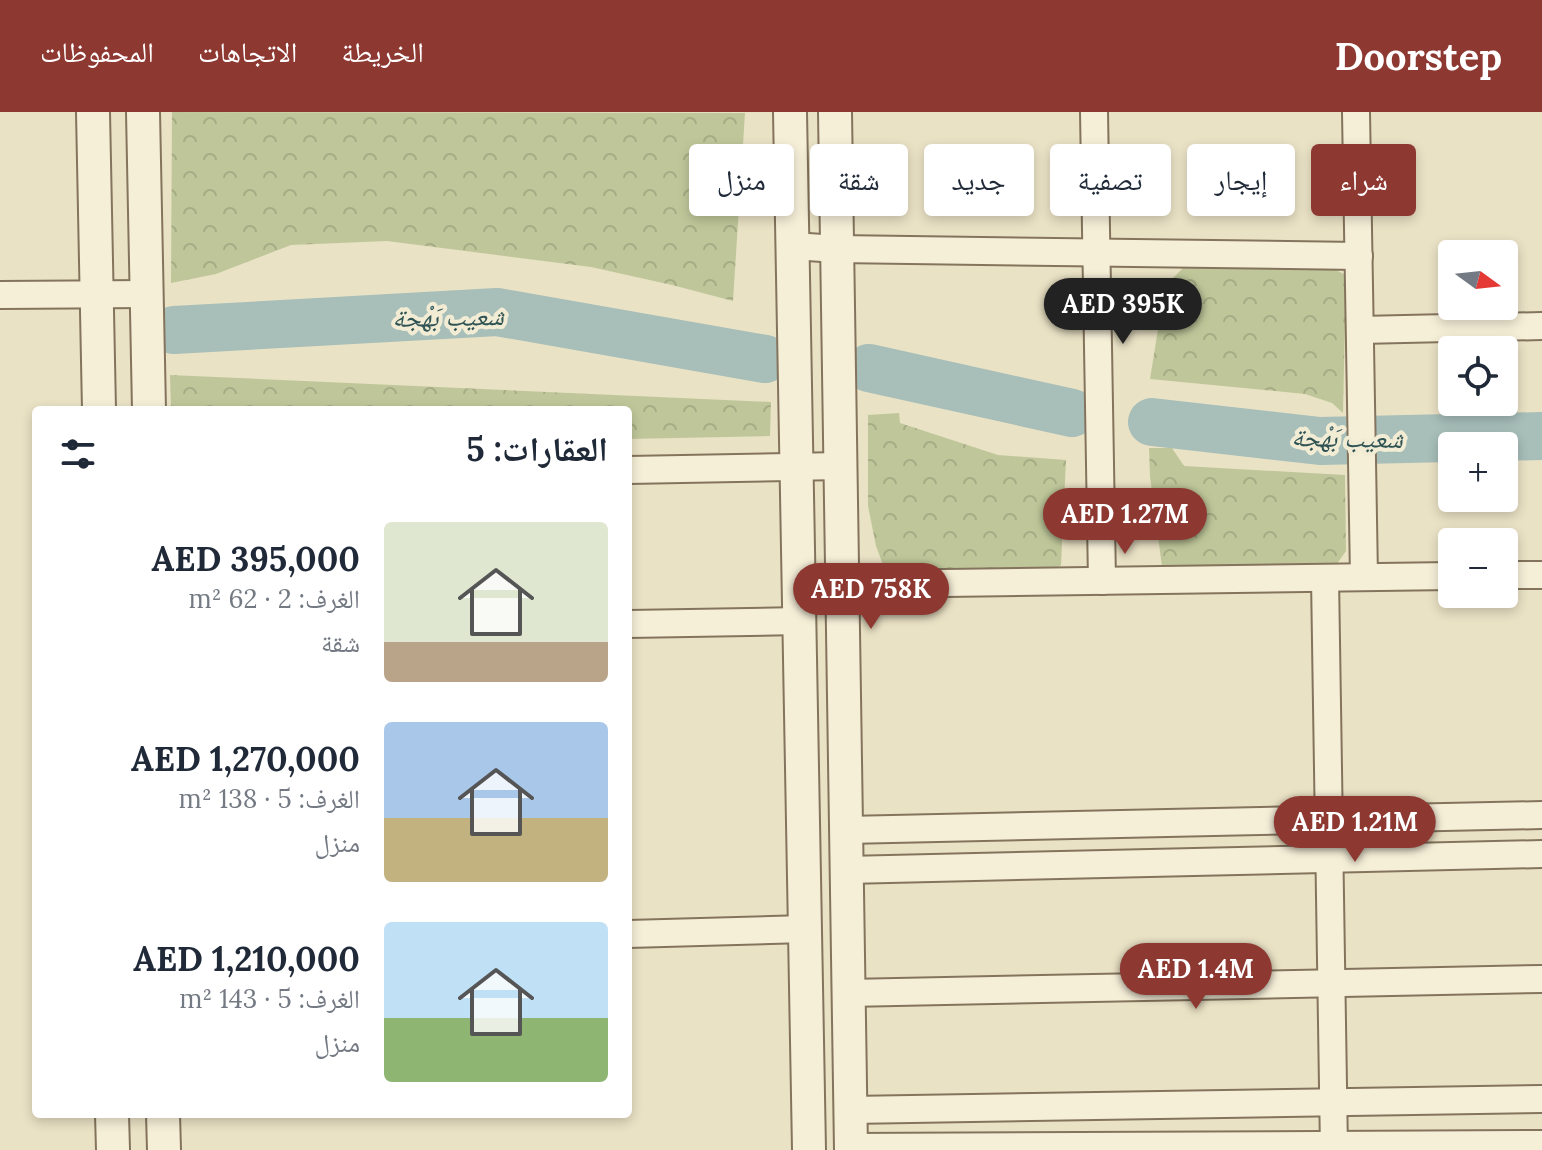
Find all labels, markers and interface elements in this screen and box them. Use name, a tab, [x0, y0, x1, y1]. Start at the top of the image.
text: Doorstep	[1335, 32, 1502, 80]
text: المحفوظات	[40, 34, 154, 70]
text: الاتجاهات	[198, 34, 297, 70]
text: الخريطة	[341, 34, 424, 70]
chip: منزل	[689, 144, 794, 216]
chip: شقة	[810, 144, 908, 216]
chip: جديد	[924, 144, 1034, 216]
chip: تصفية	[1050, 144, 1171, 216]
chip: إيجار	[1187, 144, 1295, 216]
chip: شراء	[1311, 144, 1416, 216]
north arrow	[1438, 240, 1518, 320]
map controls	[1438, 240, 1518, 608]
pin: AED 395K	[1040, 278, 1206, 346]
text: AED 395K	[1062, 287, 1184, 320]
water label: شعيب بَهْجة	[392, 299, 505, 334]
button: locate	[1438, 336, 1518, 416]
water label: شعيب بَهْجة	[1291, 420, 1404, 455]
text: العقارات: 5	[466, 427, 608, 470]
icon: filters	[56, 432, 100, 476]
button: +	[1438, 432, 1518, 512]
pin: AED 1.27M	[1033, 488, 1217, 556]
text: AED 1.27M	[1061, 497, 1189, 530]
button: −	[1438, 528, 1518, 608]
text: AED 395,000	[151, 537, 360, 580]
icon: home	[448, 554, 544, 650]
pin: AED 758K	[788, 563, 954, 631]
text: AED 758K	[811, 572, 931, 605]
text: الغرف: 2 · 62 m²	[188, 582, 360, 615]
text: شقة	[321, 626, 360, 659]
text: AED 1,270,000	[131, 737, 360, 780]
icon: home	[448, 754, 544, 850]
text: الغرف: 5 · 138 m²	[179, 782, 360, 815]
pin: AED 1.21M	[1263, 796, 1447, 864]
text: AED 1.21M	[1292, 805, 1418, 838]
text: منزل	[315, 826, 360, 859]
text: AED 1,210,000	[133, 937, 360, 980]
pin: AED 1.4M	[1113, 943, 1279, 1011]
text: AED 1.4M	[1138, 952, 1254, 985]
icon: home	[448, 954, 544, 1050]
text: الغرف: 5 · 143 m²	[179, 982, 360, 1015]
text: منزل	[315, 1026, 360, 1059]

